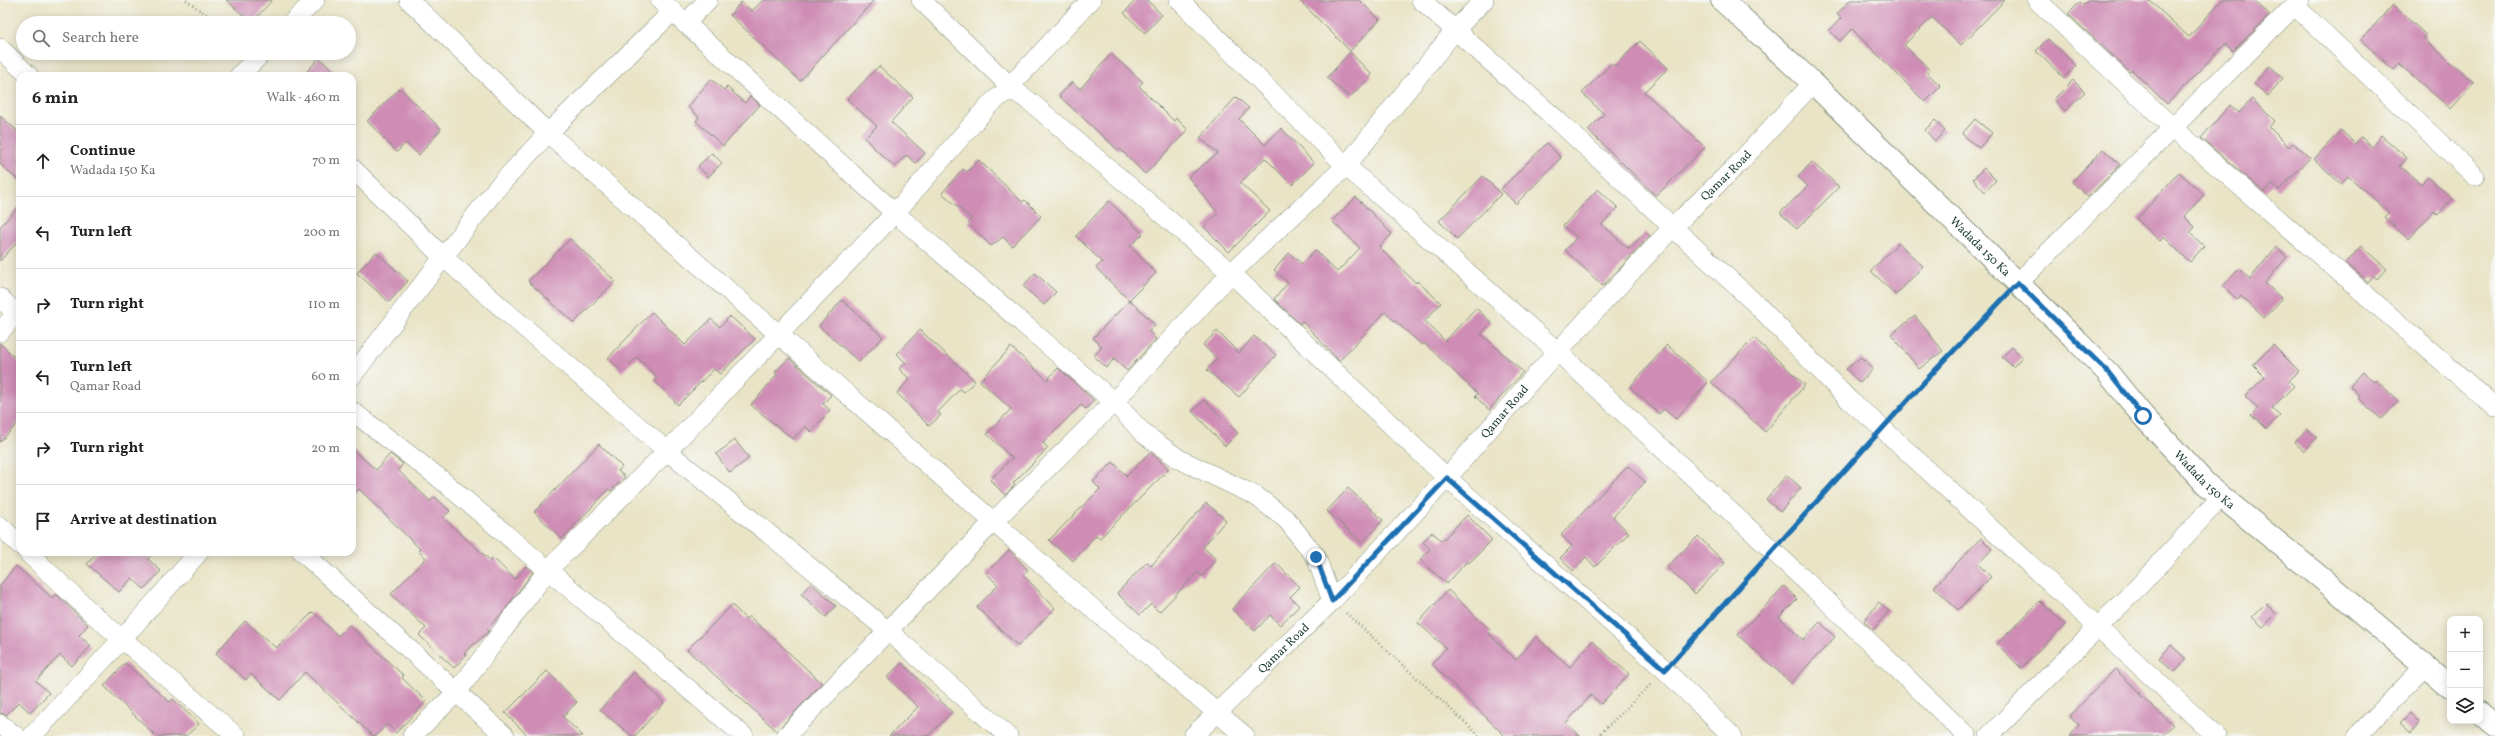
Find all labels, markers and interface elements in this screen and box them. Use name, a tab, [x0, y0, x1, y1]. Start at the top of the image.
search box	[16, 16, 356, 60]
icon: search	[30, 27, 52, 49]
text: Search here	[62, 28, 139, 49]
text: 6 min	[32, 87, 78, 110]
text: Walk · 460 m	[267, 89, 340, 107]
text: Continue	[70, 141, 135, 162]
street label: Qamar Road	[1698, 147, 1756, 205]
icon: ahead	[32, 150, 54, 172]
text: 70 m	[312, 152, 340, 170]
text: Wadada 150 Ka	[70, 162, 156, 180]
street label: Wadada 150 Ka	[1946, 214, 2013, 280]
icon: left	[32, 222, 54, 244]
text: Turn left	[70, 222, 132, 243]
text: 200 m	[303, 224, 340, 242]
icon: right	[32, 294, 54, 316]
text: Turn right	[70, 294, 144, 315]
text: 110 m	[308, 296, 340, 314]
text: Turn left	[70, 357, 132, 378]
icon: left	[32, 366, 54, 388]
text: 60 m	[312, 368, 340, 386]
text: Qamar Road	[70, 378, 141, 396]
street label: Qamar Road	[1478, 382, 1533, 442]
route start	[2134, 407, 2152, 425]
icon: right	[32, 438, 54, 460]
text: Turn right	[70, 438, 144, 459]
text: 20 m	[311, 440, 340, 458]
street label: Wadada 150 Ka	[2170, 447, 2238, 513]
icon: arrive	[32, 510, 54, 532]
text: Arrive at destination	[70, 510, 217, 531]
route end	[1307, 548, 1325, 566]
map controls	[2447, 616, 2483, 724]
button: +	[2447, 616, 2483, 652]
street label: Qamar Road	[1255, 620, 1313, 678]
button: −	[2447, 652, 2483, 688]
button: layers	[2447, 688, 2483, 724]

